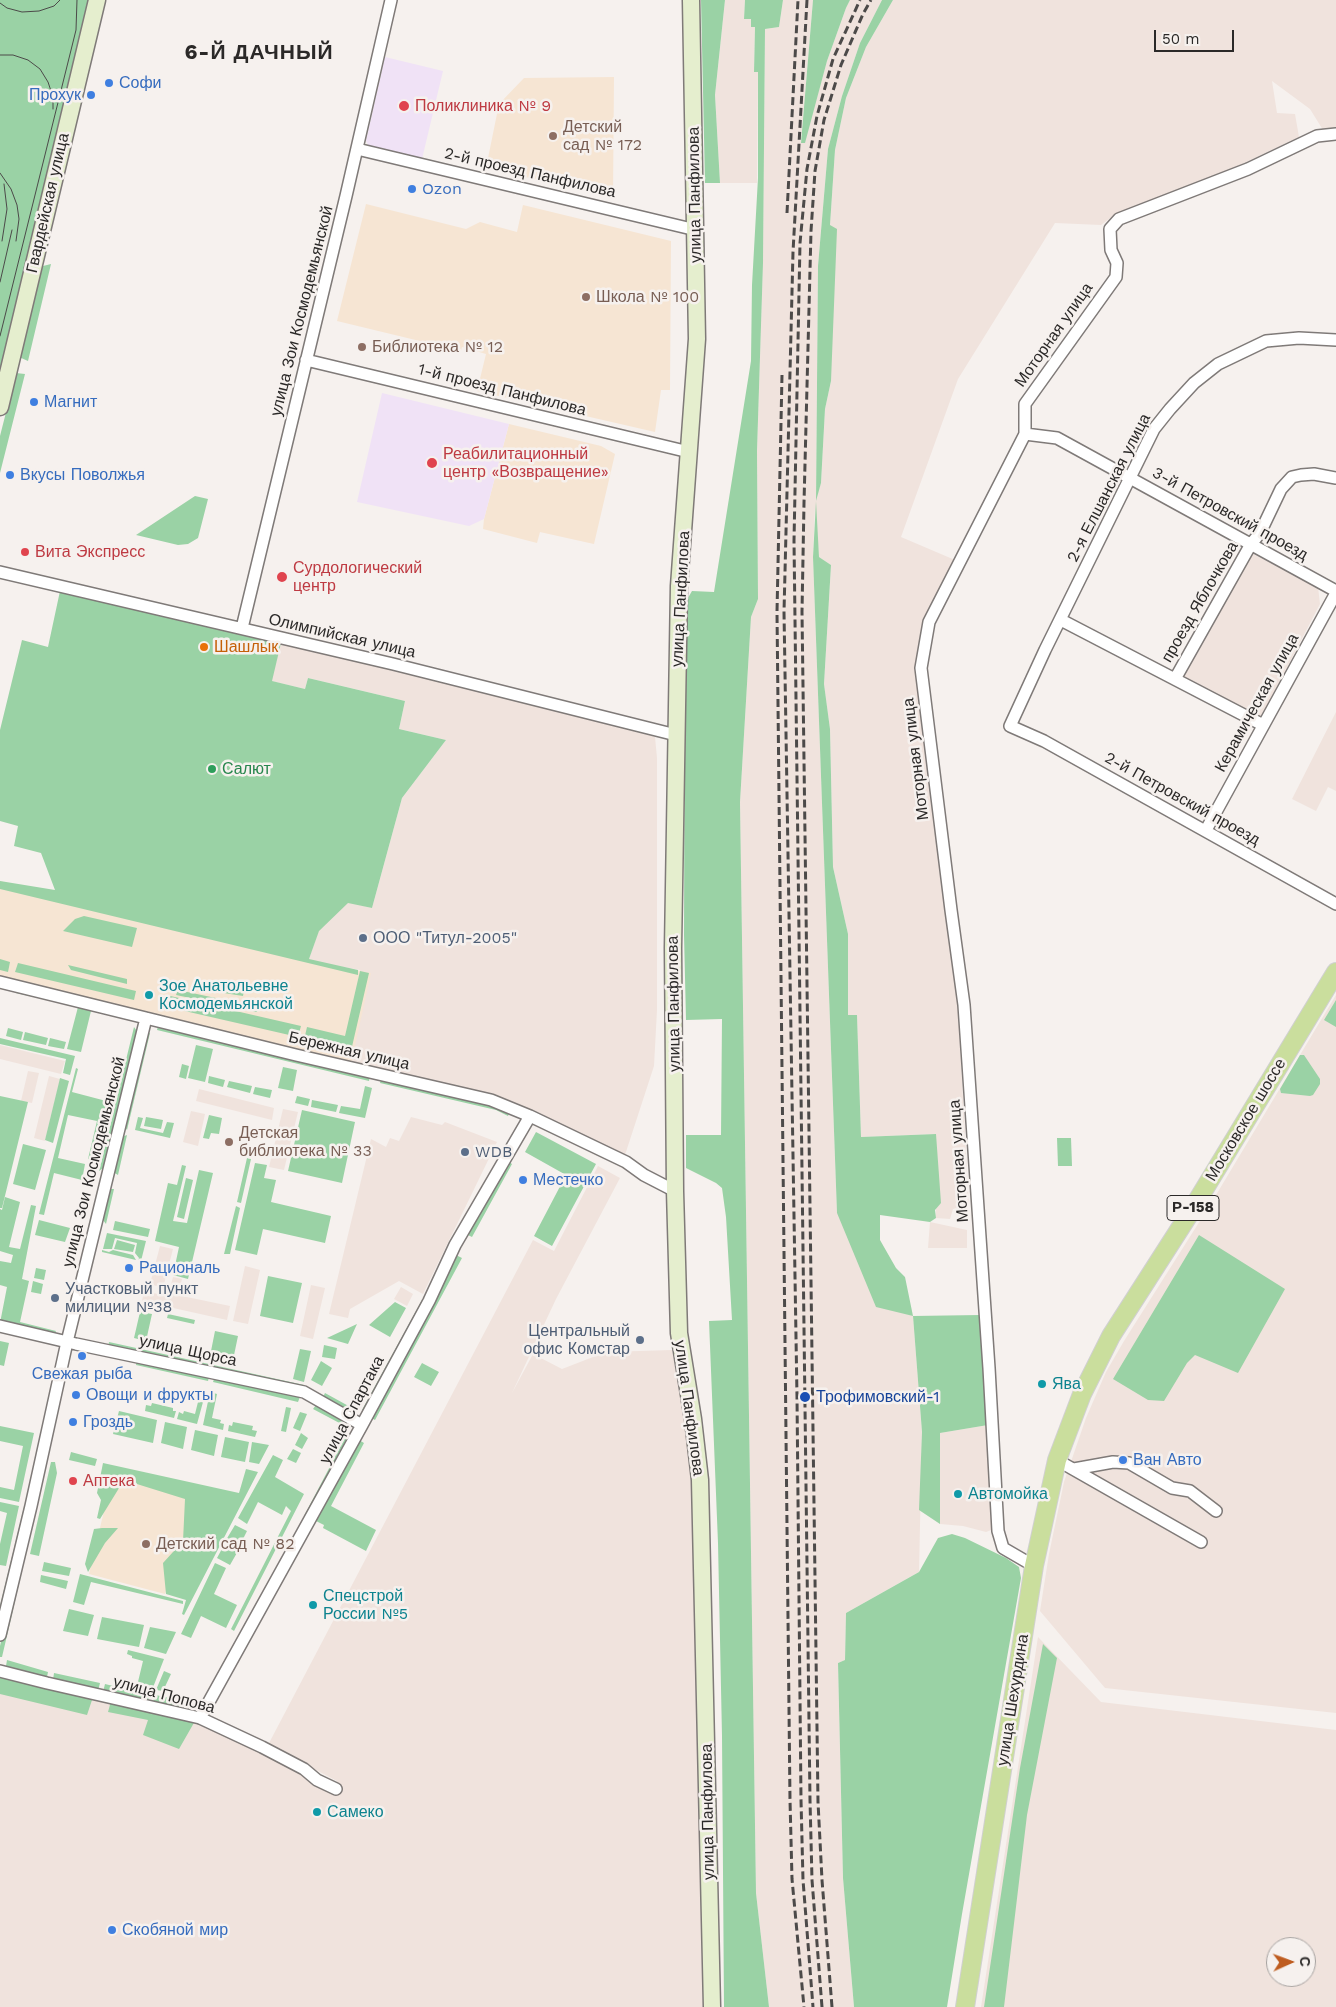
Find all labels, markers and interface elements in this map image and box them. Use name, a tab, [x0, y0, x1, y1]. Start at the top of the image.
scale bar	[1156, 20, 1236, 52]
text: 50 m	[1162, 30, 1199, 48]
district label: 6-Й ДАЧНЫЙ	[183, 40, 335, 66]
place label: Софи	[119, 73, 162, 93]
marker: Софи	[103, 77, 115, 89]
place label: Прохук	[29, 85, 81, 105]
marker: Прохук	[85, 89, 97, 101]
place label: Поликлиника № 9	[415, 96, 551, 116]
marker: Поликлиника № 9	[397, 99, 411, 113]
place label: Детский сад № 172	[563, 117, 642, 155]
street label: улица Панфилова	[684, 127, 706, 263]
marker: Детский сад № 172	[547, 130, 559, 142]
street label: Гвардейская улица	[23, 131, 73, 275]
street label: 2-й проезд Панфилова	[442, 144, 618, 202]
place label: Ozon	[422, 179, 462, 199]
marker: Ozon	[406, 183, 418, 195]
street label: улица Зои Космодемьянской	[267, 204, 337, 418]
street label: Моторная улица	[1011, 279, 1097, 391]
place label: Школа № 100	[596, 287, 699, 307]
marker: Школа № 100	[580, 291, 592, 303]
place label: Библиотека № 12	[372, 337, 503, 357]
marker: Библиотека № 12	[356, 341, 368, 353]
street label: 1-й проезд Панфилова	[416, 360, 588, 420]
place label: Магнит	[44, 392, 97, 412]
marker: Магнит	[28, 396, 40, 408]
street label: 2-я Елшанская улица	[1063, 410, 1155, 566]
place label: Реабилитационный центр «Возвращение»	[443, 444, 609, 482]
marker: Реабилитационный центр «Возвращение»	[425, 456, 439, 470]
street label: 3-й Петровский проезд	[1149, 463, 1311, 565]
place label: Вкусы Поволжья	[20, 465, 145, 485]
marker: Вкусы Поволжья	[4, 469, 16, 481]
street label: улица Панфилова	[668, 530, 694, 668]
street label: проезд Яблочкова	[1158, 538, 1242, 666]
place label: Вита Экспресс	[35, 542, 145, 562]
marker: Вита Экспресс	[19, 546, 31, 558]
place label: Сурдологический центр	[293, 558, 422, 596]
marker: Сурдологический центр	[275, 570, 289, 584]
street label: Олимпийская улица	[267, 610, 417, 662]
street label: Керамическая улица	[1211, 630, 1303, 776]
place label: Шашлык	[214, 637, 278, 657]
marker: Шашлык	[198, 641, 210, 653]
street label: Моторная улица	[899, 697, 933, 821]
street label: 2-й Петровский проезд	[1101, 748, 1263, 850]
place label: Салют	[222, 759, 271, 779]
marker: Салют	[206, 763, 218, 775]
place label: ООО "Титул-2005"	[373, 928, 517, 948]
marker: ООО "Титул-2005"	[357, 932, 369, 944]
street label: улица Панфилова	[663, 936, 685, 1072]
place label: Зое Анатольевне Космодемьянской	[159, 976, 293, 1014]
marker: Зое Анатольевне Космодемьянской	[143, 989, 155, 1001]
street label: Бережная улица	[287, 1028, 411, 1074]
street label: улица Зои Космодемьянской	[59, 1055, 129, 1269]
street label: Московское шоссе	[1202, 1055, 1290, 1185]
street label: Моторная улица	[945, 1099, 973, 1223]
place label: Детская библиотека № 33	[239, 1123, 372, 1161]
marker: Детская библиотека № 33	[223, 1136, 235, 1148]
place label: WDB	[475, 1142, 512, 1162]
marker: WDB	[459, 1146, 471, 1158]
place label: Местечко	[533, 1170, 603, 1190]
marker: Местечко	[517, 1174, 529, 1186]
road number: Р-158	[1167, 1196, 1219, 1220]
place label: Рациональ	[139, 1258, 220, 1278]
marker: Рациональ	[123, 1262, 135, 1274]
place label: Участковый пункт милиции №38	[65, 1279, 198, 1317]
marker: Участковый пункт милиции №38	[49, 1292, 61, 1304]
place label: Центральный офис Комстар	[523, 1321, 630, 1359]
street label: улица Щорса	[138, 1331, 238, 1371]
marker: Центральный офис Комстар	[634, 1334, 646, 1346]
street label: улица Панфилова	[670, 1339, 708, 1477]
marker: Свежая рыба	[76, 1350, 88, 1362]
street label: улица Спартака	[315, 1353, 389, 1467]
place label: Свежая рыба	[32, 1364, 132, 1384]
place label: Ява	[1052, 1374, 1081, 1394]
marker: Ява	[1036, 1378, 1048, 1390]
place label: Овощи и фрукты	[86, 1385, 214, 1405]
place label: Трофимовский-1	[816, 1387, 940, 1407]
marker: Овощи и фрукты	[70, 1389, 82, 1401]
marker: Трофимовский-1	[798, 1390, 812, 1404]
place label: Гроздь	[83, 1412, 133, 1432]
marker: Гроздь	[67, 1416, 79, 1428]
place label: Ван Авто	[1133, 1450, 1202, 1470]
marker: Ван Авто	[1117, 1454, 1129, 1466]
place label: Аптека	[83, 1471, 135, 1491]
marker: Аптека	[67, 1475, 79, 1487]
place label: Автомойка	[968, 1484, 1048, 1504]
marker: Автомойка	[952, 1488, 964, 1500]
place label: Детский сад № 82	[156, 1534, 295, 1554]
marker: Детский сад № 82	[140, 1538, 152, 1550]
place label: Спецстрой России №5	[323, 1586, 408, 1624]
marker: Спецстрой России №5	[307, 1599, 319, 1611]
street label: улица Шехурдина	[993, 1633, 1033, 1767]
street label: улица Попова	[111, 1672, 217, 1718]
street label: улица Панфилова	[697, 1744, 719, 1880]
place label: Самеко	[327, 1802, 384, 1822]
marker: Самеко	[311, 1806, 323, 1818]
place label: Скобяной мир	[122, 1920, 228, 1940]
marker: Скобяной мир	[106, 1924, 118, 1936]
north arrow	[1266, 1937, 1316, 1987]
text: С	[1297, 1956, 1313, 1967]

